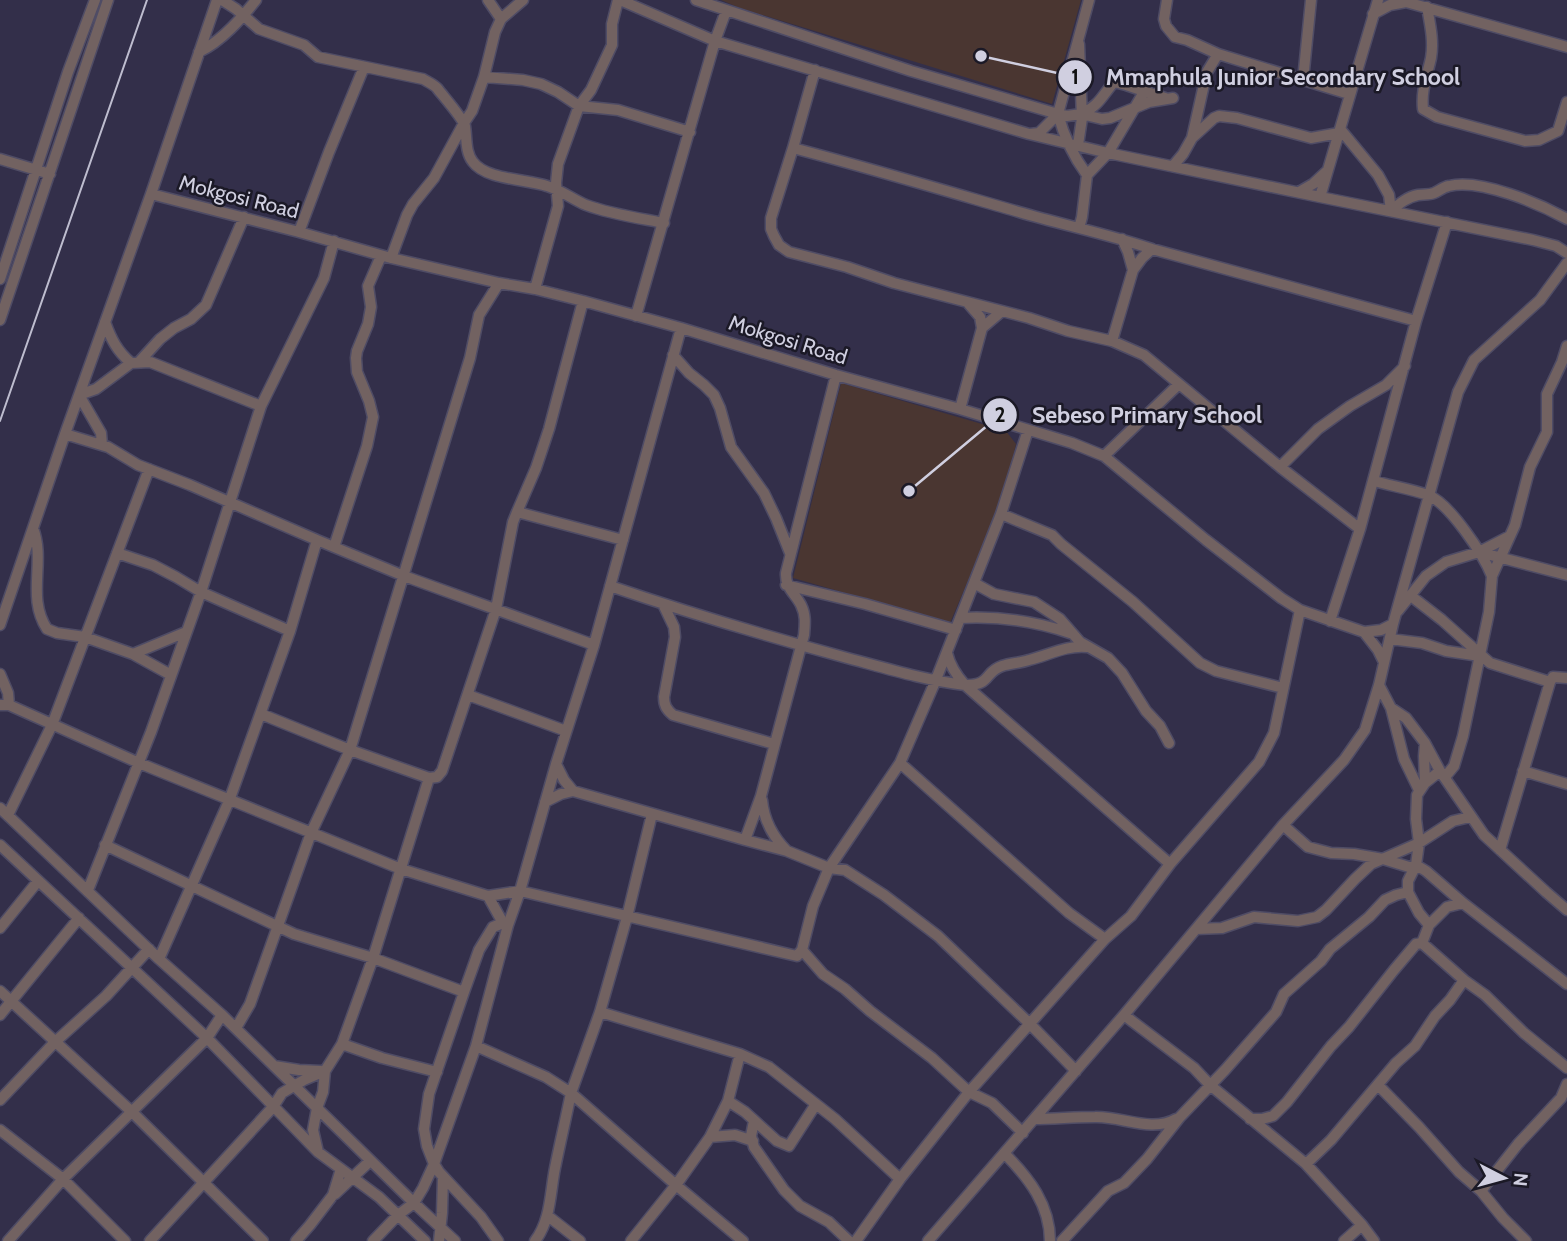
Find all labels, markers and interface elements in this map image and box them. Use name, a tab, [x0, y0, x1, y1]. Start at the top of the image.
callout: Mmaphula Junior Secondary School	[1057, 55, 1475, 99]
text: Mmaphula Junior Secondary School	[1106, 63, 1460, 91]
text: 1	[1071, 64, 1079, 89]
street label: Mokgosi Road	[177, 170, 302, 223]
street label: Mokgosi Road	[726, 310, 851, 369]
callout: Sebeso Primary School	[983, 393, 1276, 437]
text: Sebeso Primary School	[1032, 401, 1262, 429]
text: 2	[994, 402, 1006, 427]
north arrow	[1469, 1143, 1539, 1213]
text: N	[1508, 1172, 1533, 1188]

